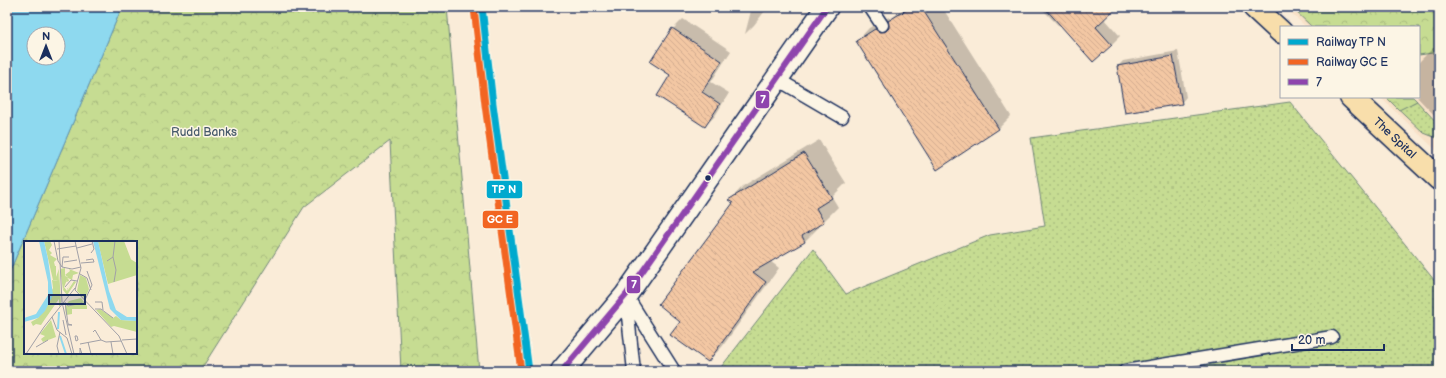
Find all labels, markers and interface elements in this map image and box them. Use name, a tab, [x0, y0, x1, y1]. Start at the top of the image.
north arrow	[26, 26, 66, 66]
legend	[1280, 26, 1420, 98]
text: N	[42, 30, 50, 43]
text: Railway TP N	[1316, 35, 1386, 50]
text: Railway GC E	[1316, 55, 1388, 70]
text: 7	[1316, 75, 1322, 90]
line badge: 7	[755, 90, 770, 109]
text: 7	[760, 93, 766, 106]
street label: The Spital	[1370, 115, 1419, 162]
park label: Rudd Banks	[171, 125, 237, 140]
unlabelled marker	[703, 173, 713, 183]
line badge: TP N	[486, 180, 523, 199]
text: TP N	[492, 183, 516, 196]
line badge: GC E	[482, 210, 519, 229]
text: GC E	[487, 213, 513, 226]
inset map	[24, 241, 137, 354]
line badge: 7	[626, 275, 641, 294]
text: 7	[631, 278, 637, 291]
scale bar	[1292, 326, 1384, 352]
text: 20 m	[1298, 333, 1325, 348]

